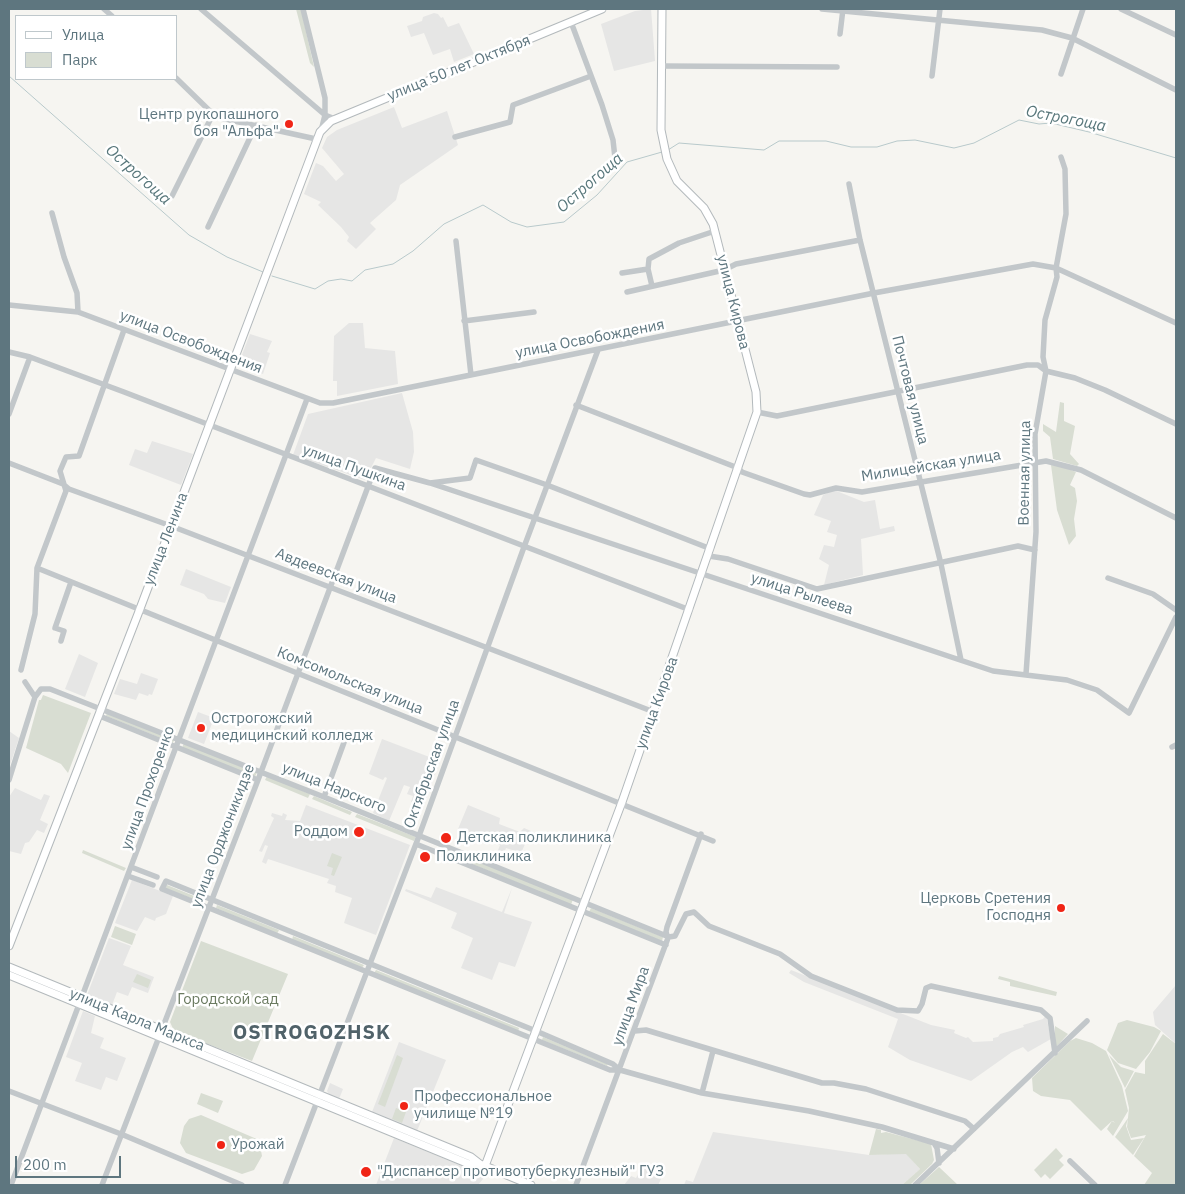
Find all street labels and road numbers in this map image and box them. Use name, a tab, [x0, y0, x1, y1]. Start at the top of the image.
street label: улица 50 лет Октября	[385, 31, 533, 105]
street label: улица Кирова	[713, 253, 753, 351]
street label: улица Освобождения	[117, 306, 265, 378]
street label: улица Освобождения	[514, 316, 666, 362]
street label: Почтовая улица	[888, 334, 932, 446]
street label: Военная улица	[1015, 420, 1035, 526]
street label: улица Пушкина	[300, 441, 408, 495]
street label: Милицейская улица	[860, 446, 1002, 486]
street label: улица Ленина	[140, 490, 192, 588]
street label: Авдеевская улица	[273, 545, 399, 607]
street label: улица Рылеева	[749, 569, 855, 619]
street label: Комсомольская улица	[274, 643, 426, 719]
street label: улица Кирова	[632, 654, 682, 752]
street label: Октябрьская улица	[400, 697, 464, 831]
street label: улица Прохоренко	[117, 724, 179, 852]
street label: улица Нарского	[279, 759, 389, 817]
street label: улица Орджоникидзе	[187, 762, 259, 910]
street label: улица Мира	[608, 964, 654, 1048]
street label: улица Карла Маркса	[67, 985, 207, 1055]

